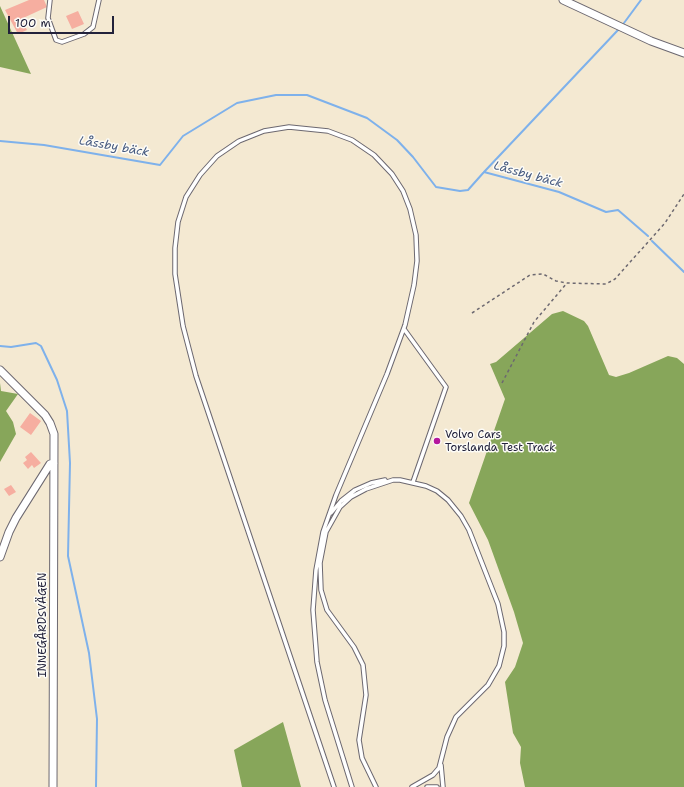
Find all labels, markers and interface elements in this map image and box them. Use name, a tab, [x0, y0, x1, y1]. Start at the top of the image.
scale bar	[10, 8, 116, 34]
text: 100 m	[15, 15, 51, 31]
water label: Låssby bäck	[78, 134, 150, 160]
water label: Låssby bäck	[492, 159, 564, 191]
place label: Volvo Cars Torslanda Test Track	[445, 428, 555, 454]
marker: Volvo Cars Torslanda Test Track	[432, 436, 442, 446]
street label: INNEGÅRDSVÄGEN	[36, 573, 50, 677]

